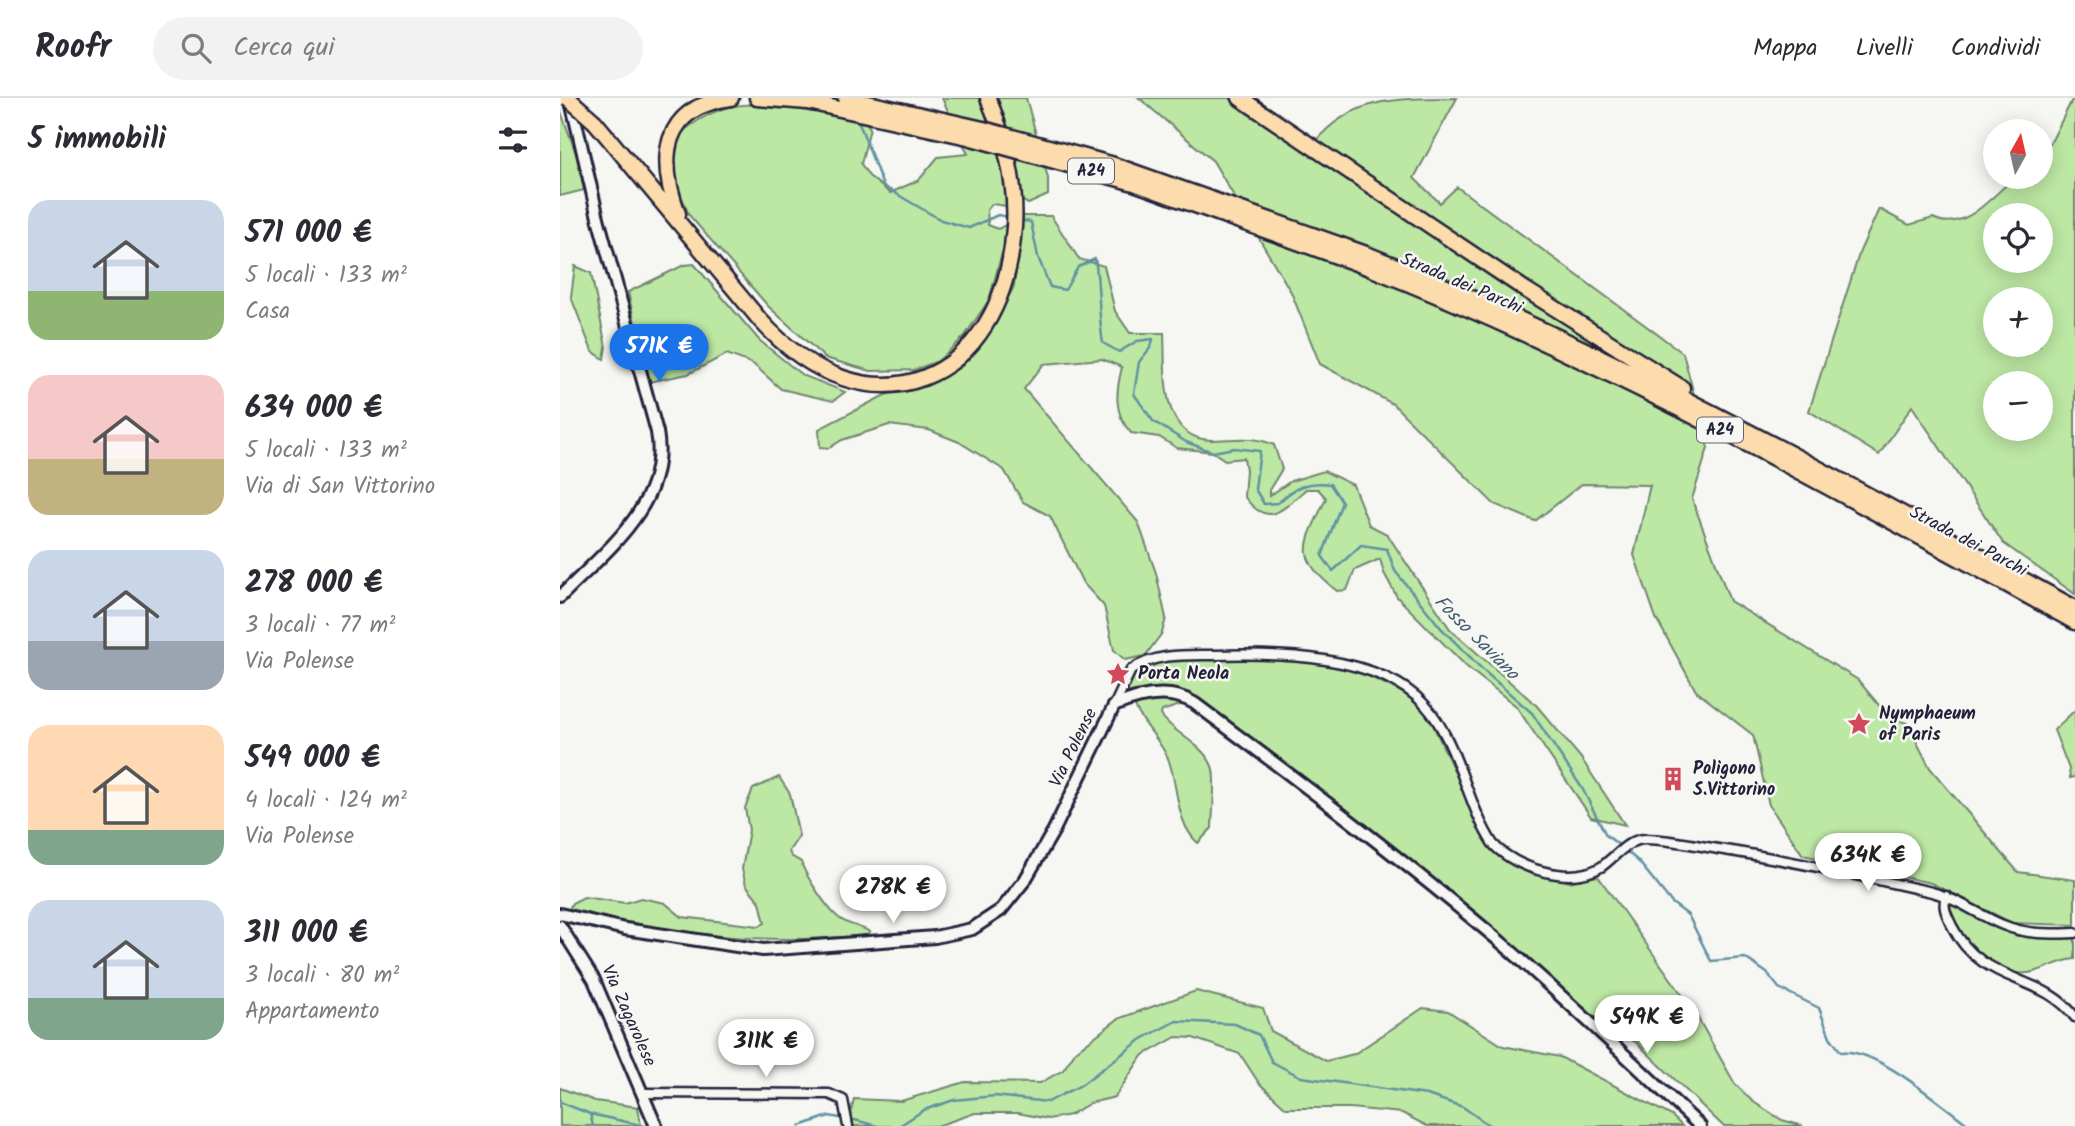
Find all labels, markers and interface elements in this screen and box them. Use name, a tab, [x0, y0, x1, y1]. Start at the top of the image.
search box	[153, 17, 643, 80]
text: Roofr	[35, 22, 111, 75]
text: Cerca qui	[233, 27, 334, 69]
icon: search	[177, 29, 215, 67]
text: Mappa	[1753, 29, 1818, 68]
text: Livelli	[1856, 29, 1913, 68]
text: Condividi	[1951, 29, 2040, 68]
text: 5 immobili	[28, 116, 166, 164]
north arrow	[1983, 119, 2053, 189]
map controls	[1983, 119, 2053, 441]
icon: filters	[494, 121, 532, 159]
road number: A24	[1068, 158, 1114, 184]
button: locate	[1983, 203, 2053, 273]
text: 571 000 €	[245, 210, 372, 258]
icon: home	[84, 228, 168, 312]
street label: Strada dei Parchi	[1395, 245, 1527, 323]
text: 5 locali · 133 m²	[245, 258, 407, 294]
button: +	[1983, 287, 2053, 357]
text: Casa	[245, 294, 290, 330]
pin: 571K €	[602, 324, 716, 384]
text: 571K €	[626, 329, 692, 365]
button: −	[1983, 371, 2053, 441]
text: 634 000 €	[245, 385, 382, 433]
icon: home	[84, 403, 168, 487]
road number: A24	[1697, 418, 1743, 442]
text: 5 locali · 133 m²	[245, 433, 407, 469]
text: Via di San Vittorino	[245, 469, 435, 505]
street label: Strada dei Parchi	[1904, 499, 2033, 586]
text: 278 000 €	[245, 560, 383, 608]
icon: home	[84, 578, 168, 662]
water label: Fosso Saviano	[1426, 588, 1527, 689]
text: 3 locali · 77 m²	[245, 608, 395, 644]
text: Via Polense	[245, 644, 354, 680]
place icon: Porta Neola	[1104, 660, 1132, 688]
place label: Porta Neola	[1138, 660, 1229, 689]
place label: Nymphaeum of Paris	[1879, 700, 1976, 750]
street label: Via Polense	[1042, 703, 1106, 793]
place icon: Nymphaeum of Paris	[1845, 710, 1873, 738]
text: 549 000 €	[245, 735, 380, 783]
icon: home	[84, 753, 168, 837]
place label: Poligono S.Vittorino	[1693, 755, 1775, 805]
building icon: Poligono S.Vittorino	[1659, 765, 1687, 793]
text: 4 locali · 124 m²	[245, 783, 407, 819]
text: Via Polense	[245, 819, 354, 855]
pin: 634K €	[1811, 834, 1925, 893]
text: 634K €	[1831, 838, 1905, 874]
pin: 278K €	[836, 866, 950, 925]
text: 278K €	[855, 870, 931, 906]
text: 311 000 €	[245, 910, 368, 958]
icon: home	[84, 928, 168, 1012]
text: 3 locali · 80 m²	[245, 958, 399, 994]
street label: Via Zagarolese	[593, 961, 663, 1071]
text: Appartamento	[245, 994, 379, 1030]
pin: 549K €	[1590, 996, 1704, 1055]
text: 549K €	[1610, 1000, 1684, 1036]
pin: 311K €	[709, 1020, 823, 1079]
text: 311K €	[734, 1024, 798, 1060]

